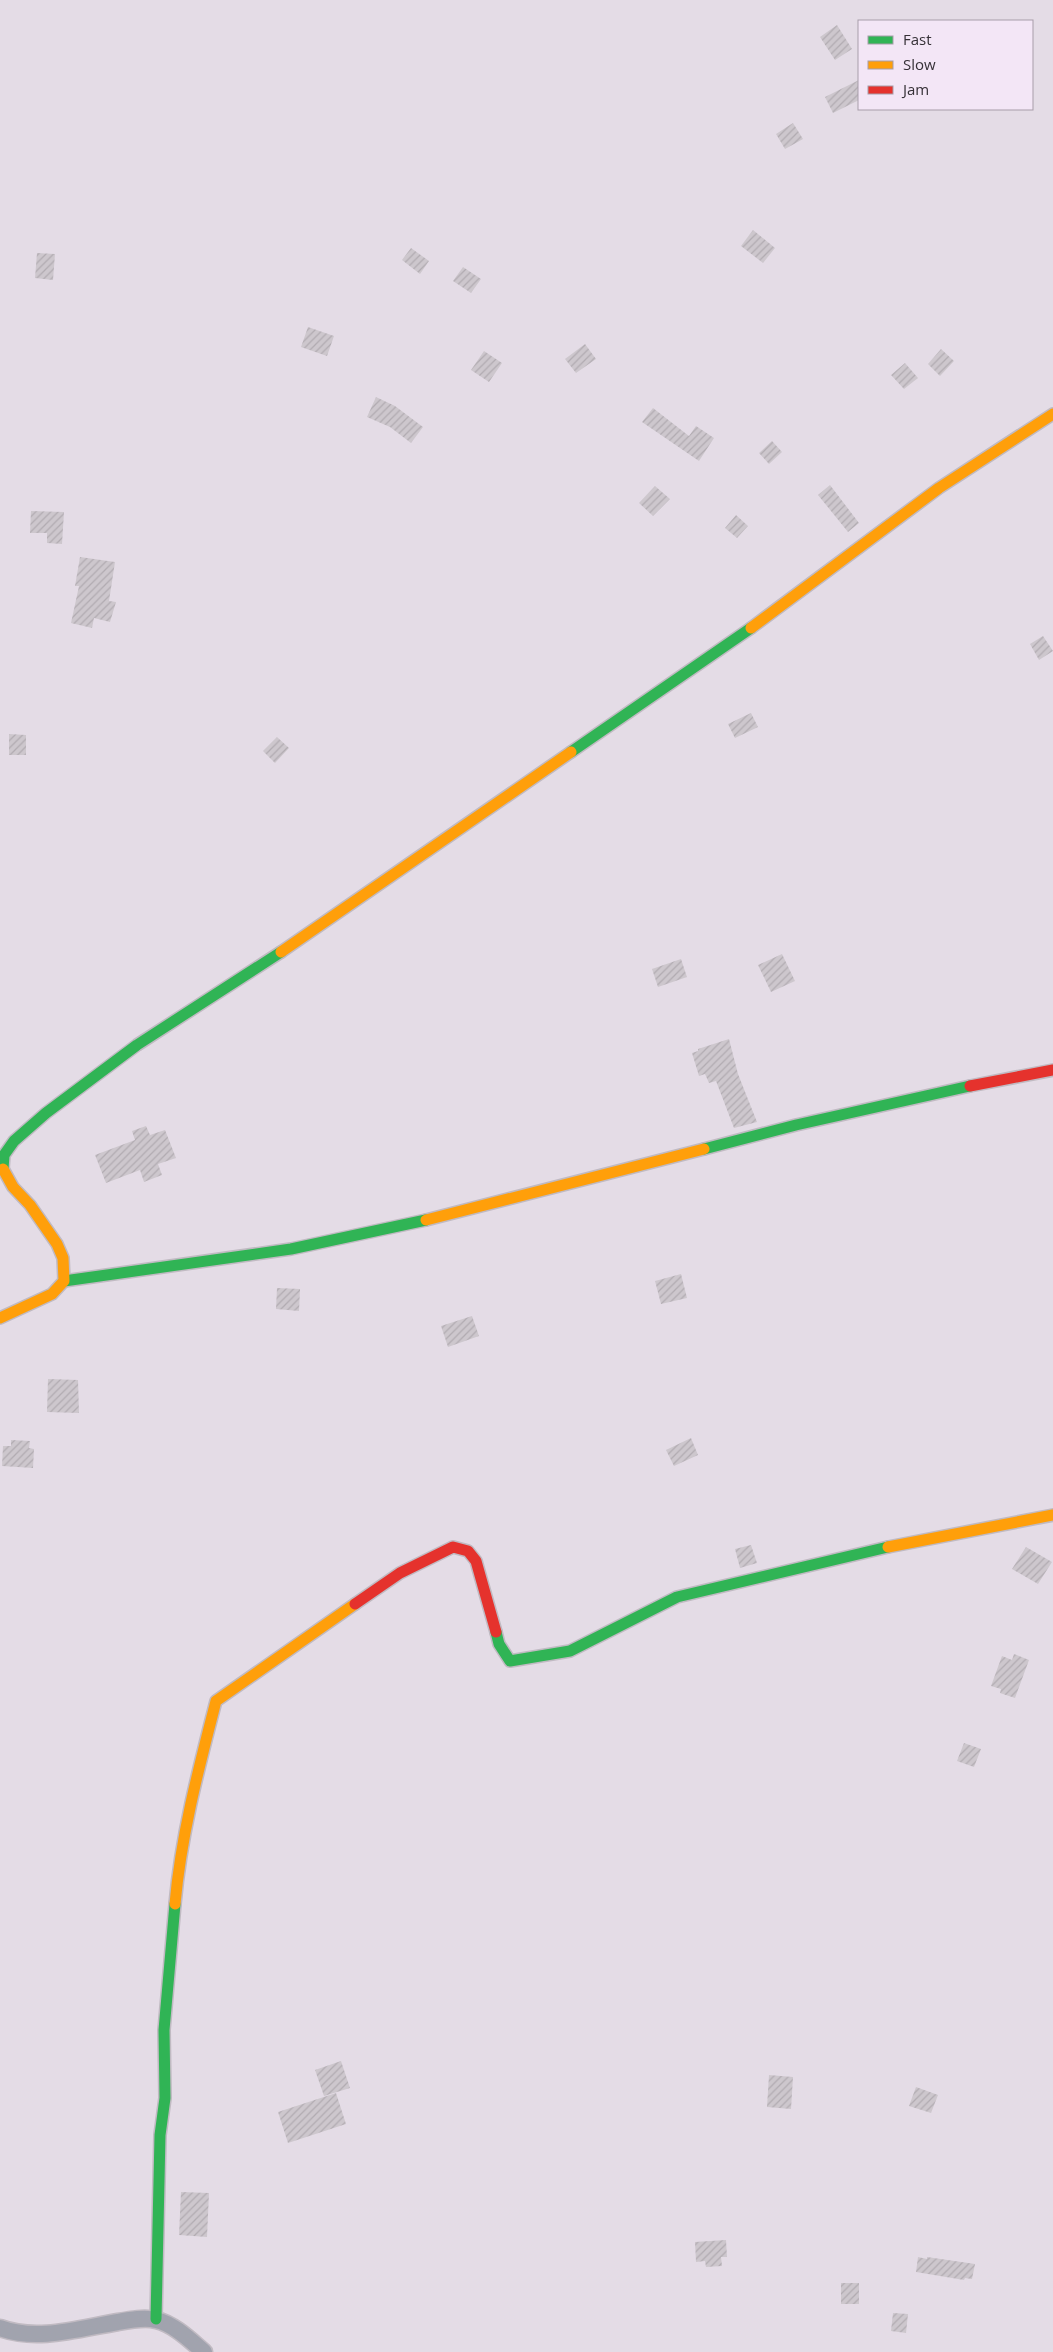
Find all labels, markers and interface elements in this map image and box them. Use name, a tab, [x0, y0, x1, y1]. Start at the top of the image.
legend	[858, 20, 1033, 110]
text: Fast	[903, 29, 932, 49]
text: Slow	[903, 54, 936, 74]
text: Jam	[901, 79, 929, 99]

